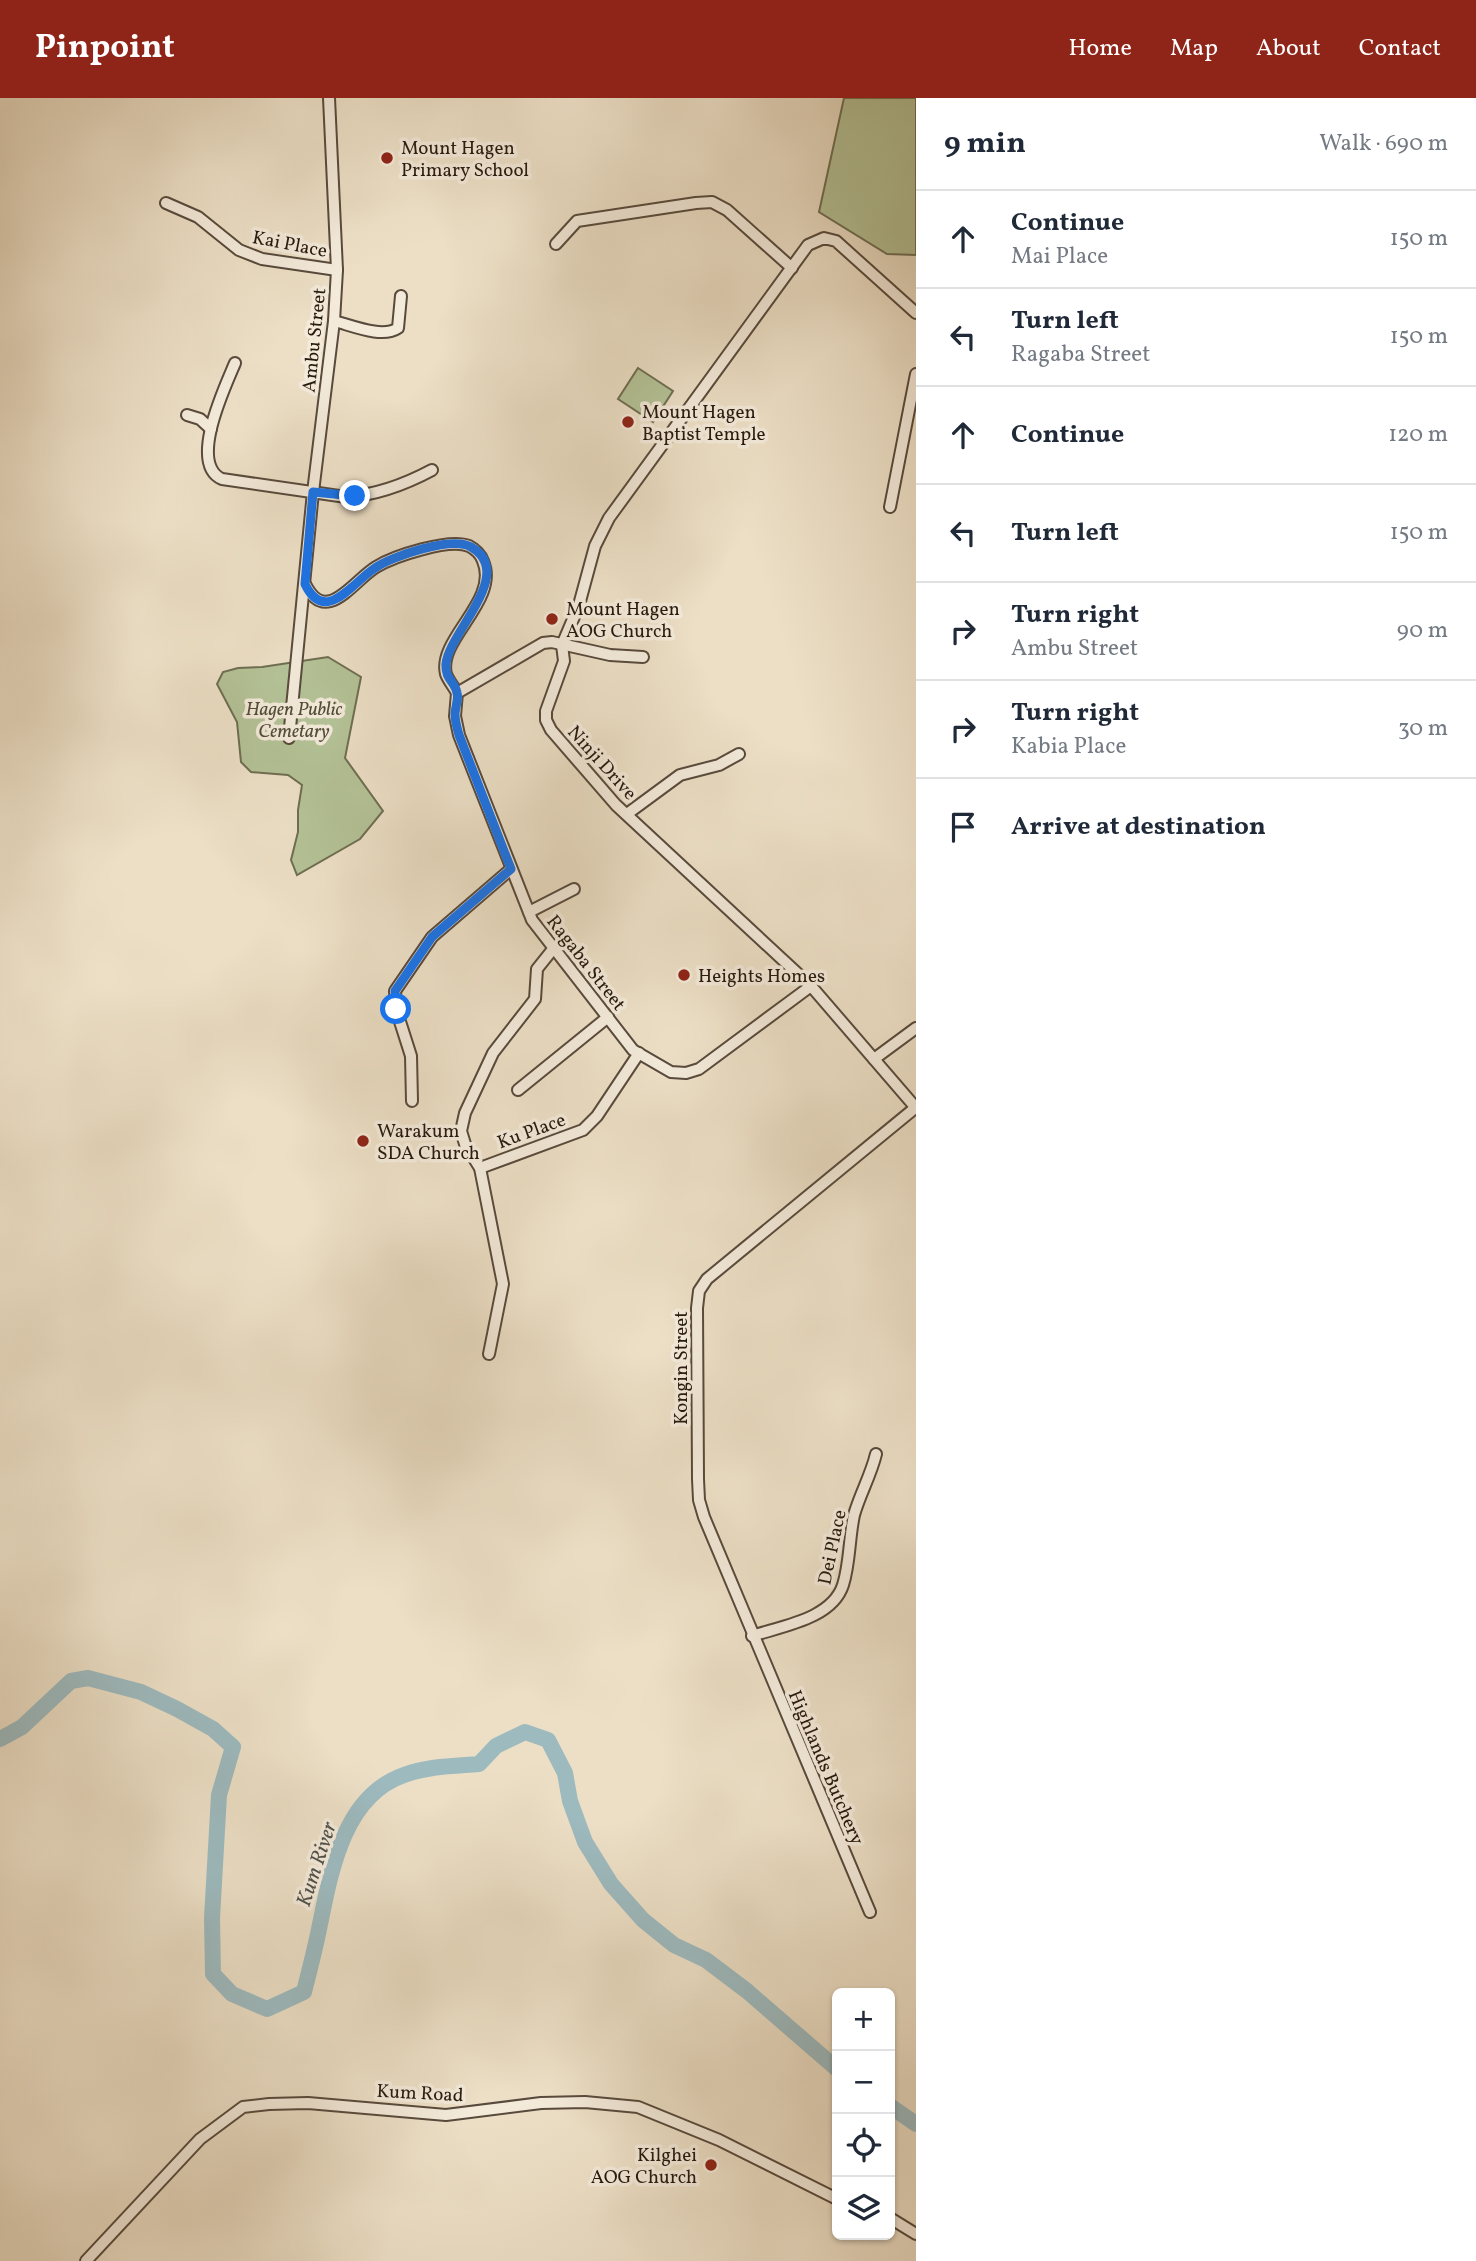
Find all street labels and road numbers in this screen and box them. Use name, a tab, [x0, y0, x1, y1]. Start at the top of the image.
street label: Kai Place	[250, 225, 329, 265]
street label: Ambu Street	[297, 286, 333, 394]
street label: Ninji Drive	[561, 720, 642, 806]
street label: Ragaba Street	[540, 910, 631, 1017]
street label: Ku Place	[494, 1108, 570, 1156]
street label: Kongin Street	[669, 1311, 695, 1425]
street label: Dei Place	[812, 1508, 854, 1587]
street label: Highlands Butchery	[781, 1686, 870, 1849]
street label: Kum Road	[376, 2079, 464, 2109]

